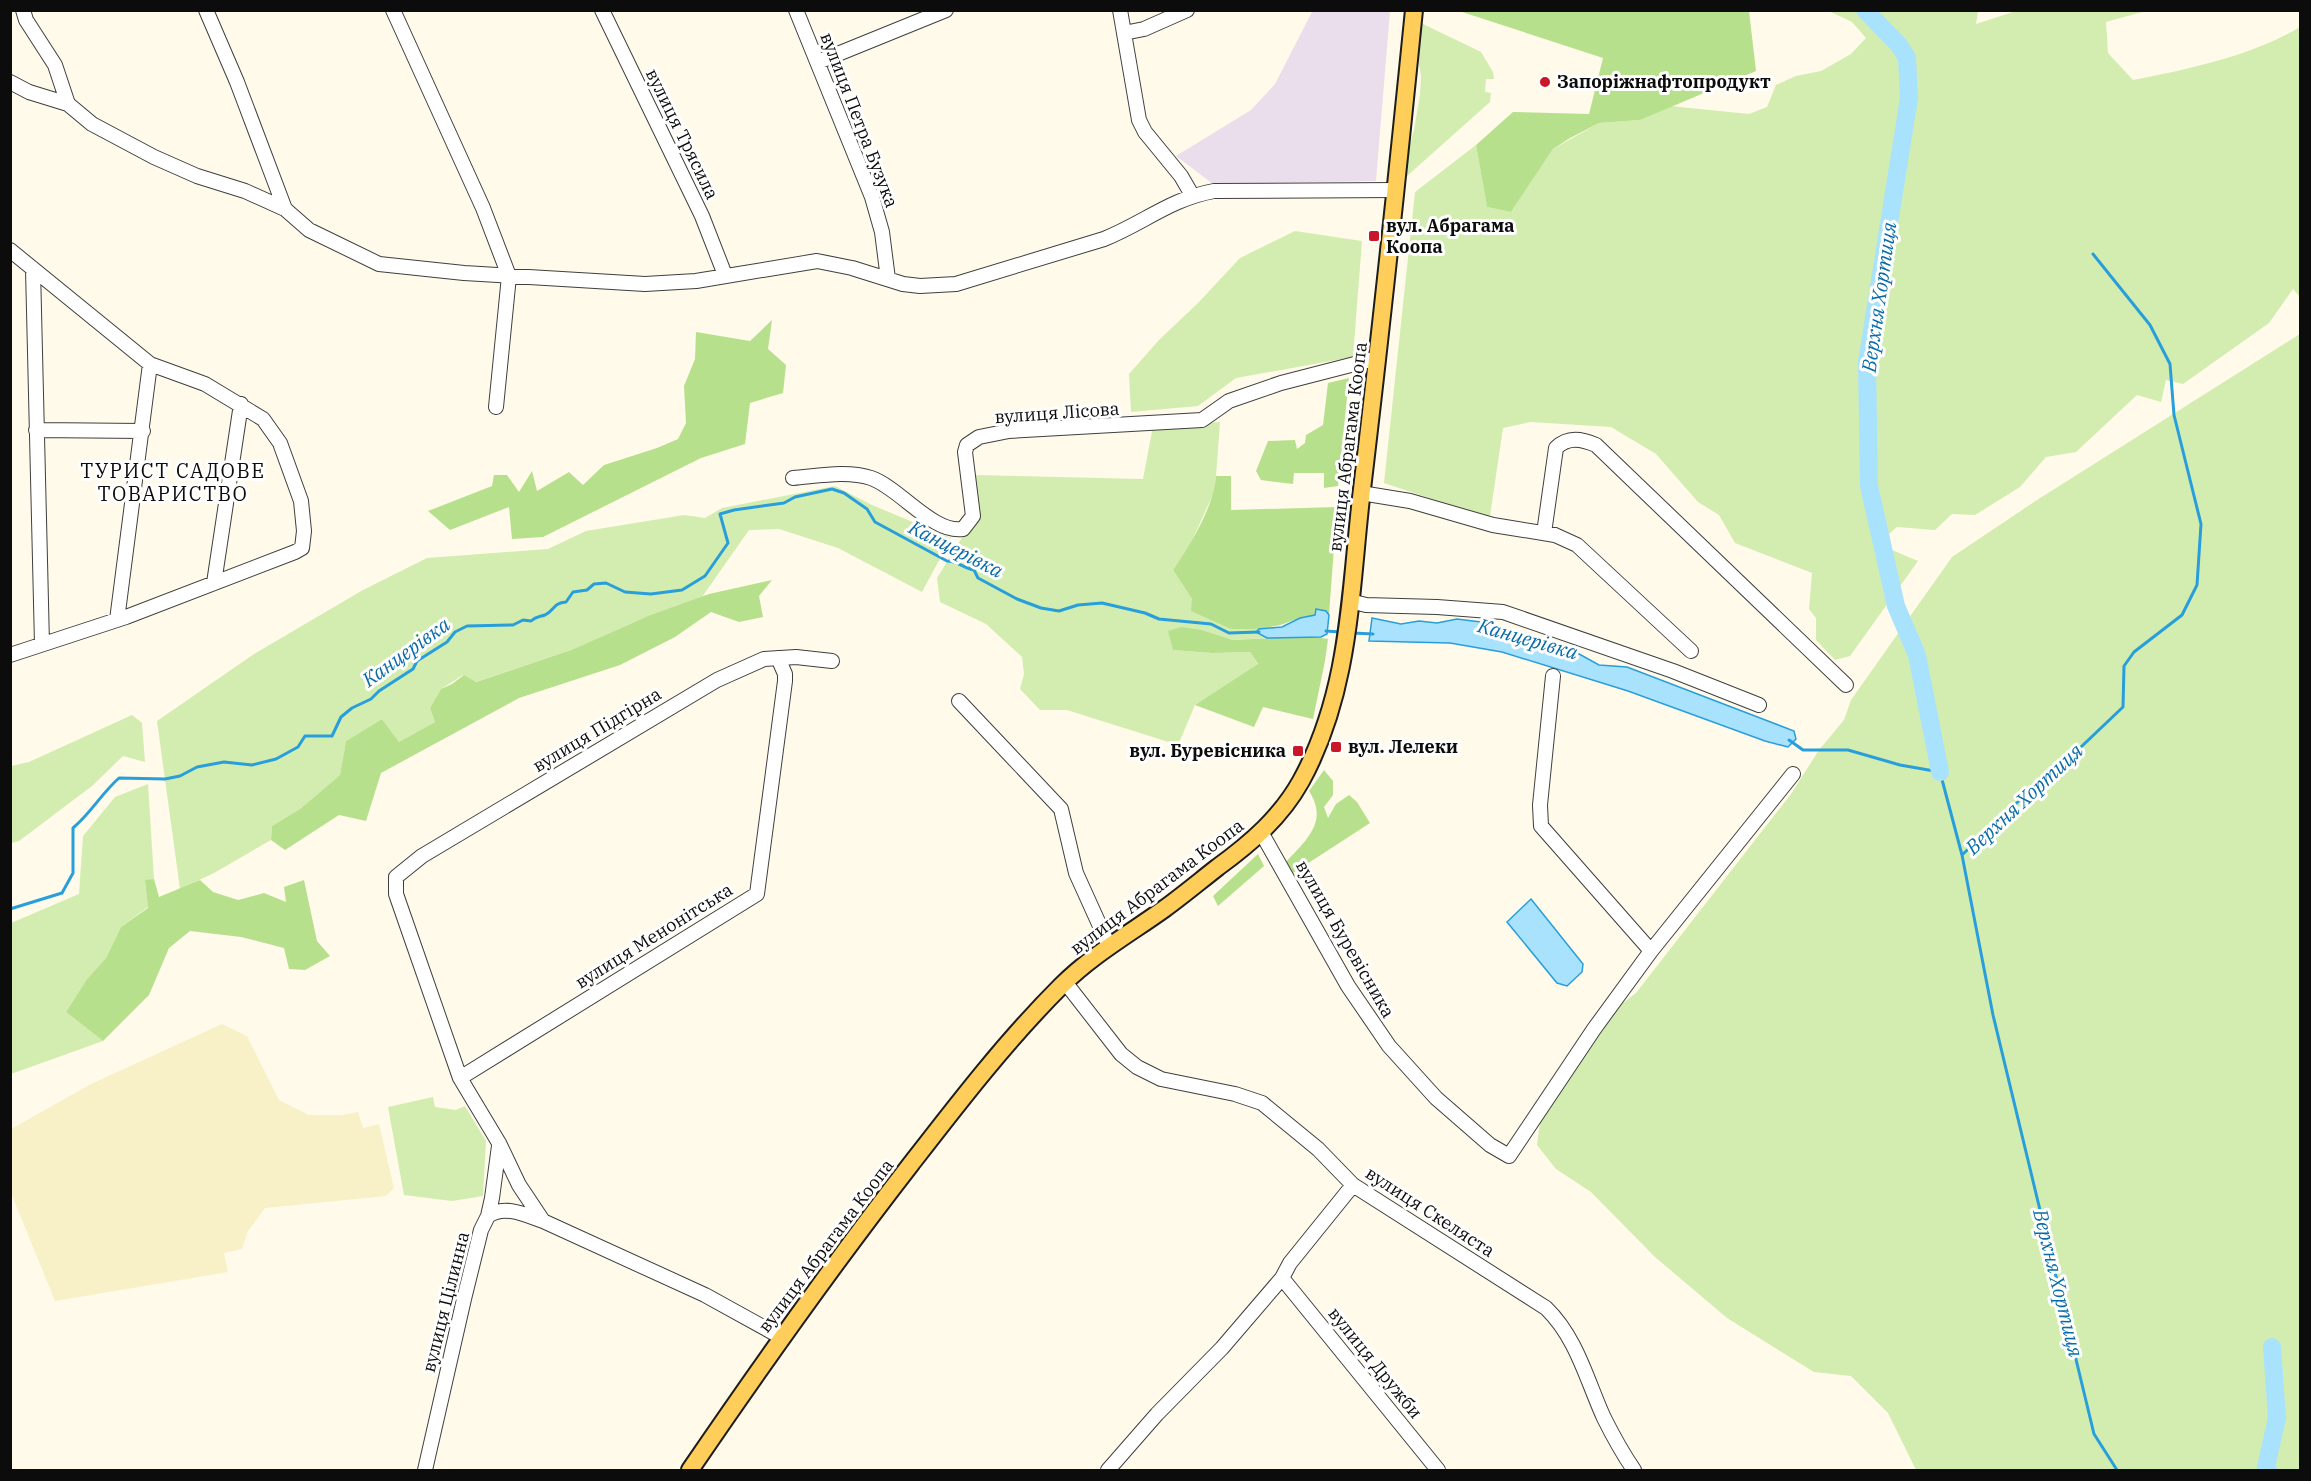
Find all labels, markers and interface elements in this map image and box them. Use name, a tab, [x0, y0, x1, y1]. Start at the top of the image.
street label: вулиця Петра Бузука	[815, 29, 904, 211]
street label: вулиця Трясила	[641, 65, 724, 203]
place label: Запоріжнафтопродукт	[1557, 70, 1771, 93]
marker: Запоріжнафтопродукт	[1538, 75, 1552, 89]
place label: вул. Абрагама Коопа	[1386, 214, 1515, 258]
water label: Верхня Хортиця	[1854, 220, 1902, 375]
marker: вул. Абрагама Коопа	[1367, 229, 1381, 243]
street label: вулиця Абрагама Коопа	[1323, 340, 1372, 553]
street label: вулиця Лісова	[994, 397, 1120, 428]
district label: ТУРИСТ САДОВЕ ТОВАРИСТВО	[80, 457, 266, 507]
water label: Канцерівка	[904, 513, 1008, 584]
water label: Канцерівка	[355, 610, 455, 693]
water label: Канцерівка	[1474, 611, 1581, 666]
street label: вулиця Підгірна	[528, 682, 666, 777]
place label: вул. Лелеки	[1348, 735, 1458, 758]
water label: Верхня Хортиця	[1958, 737, 2089, 861]
place label: вул. Буревісника	[1129, 739, 1286, 762]
marker: вул. Лелеки	[1329, 740, 1343, 754]
marker: вул. Буревісника	[1291, 744, 1305, 758]
street label: вулиця Абрагама Коопа	[1065, 814, 1248, 959]
street label: вулиця Буревісника	[1291, 856, 1400, 1022]
street label: вулиця Менонітська	[571, 878, 737, 993]
street label: вулиця Абрагама Коопа	[753, 1154, 898, 1337]
street label: вулиця Скеляста	[1361, 1161, 1499, 1262]
water label: Верхня Хортиця	[2027, 1205, 2090, 1360]
street label: вулиця Цілинна	[417, 1229, 474, 1375]
street label: вулиця Дружби	[1323, 1302, 1427, 1423]

